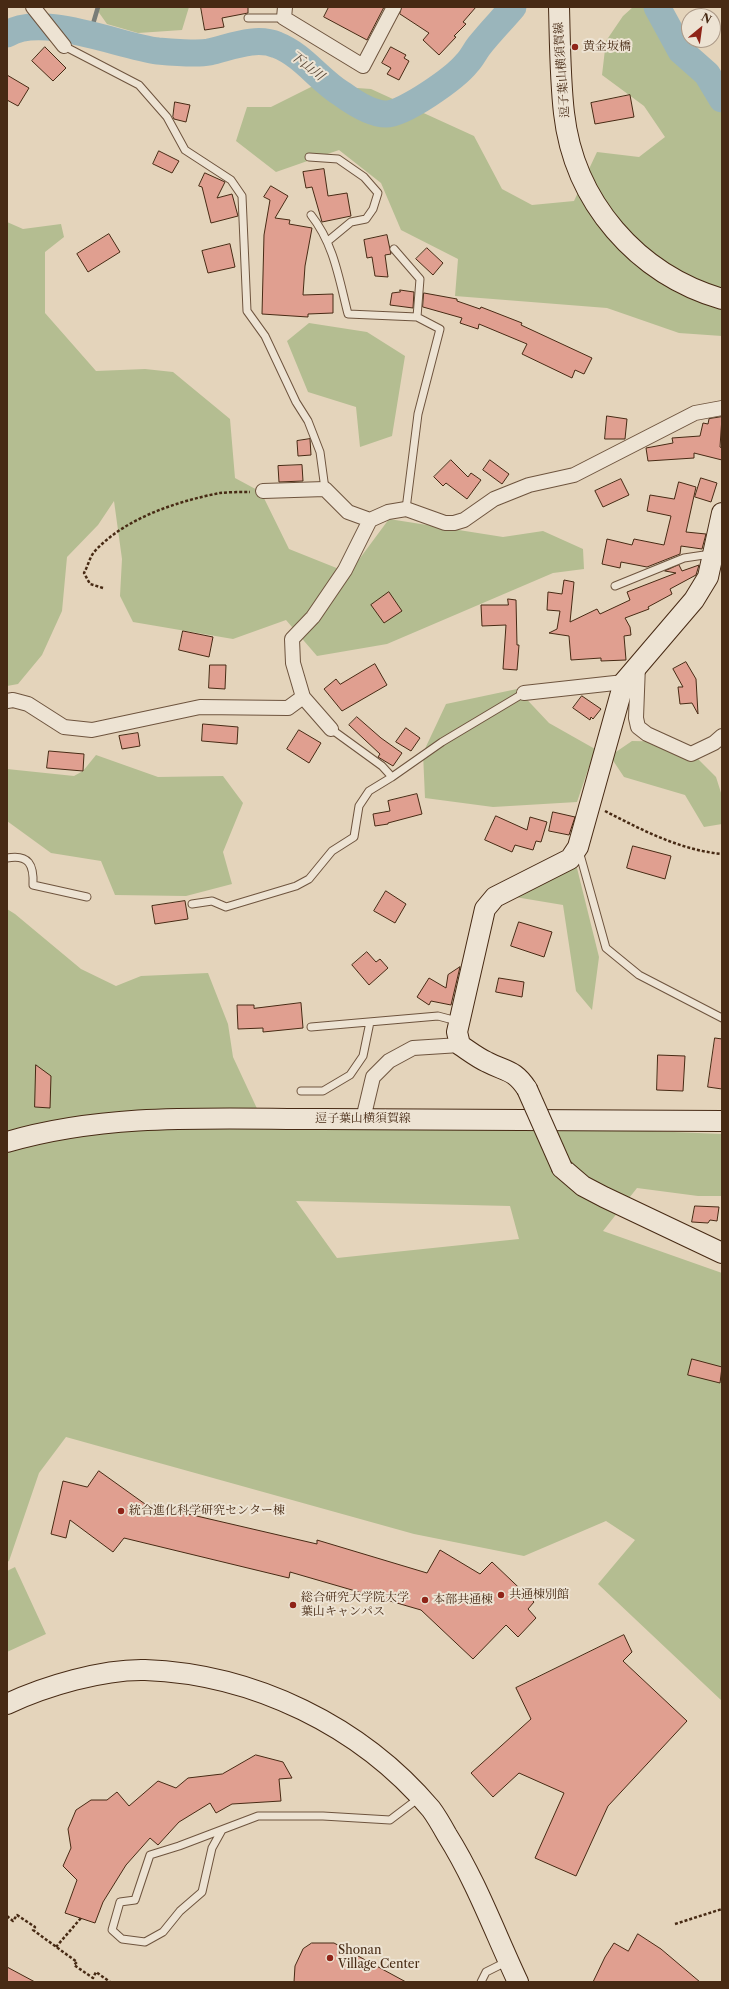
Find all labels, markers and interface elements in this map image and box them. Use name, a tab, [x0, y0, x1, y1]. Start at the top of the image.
north arrow	[681, 8, 721, 48]
text: N	[699, 10, 714, 27]
street label: 逗子葉山横須賀線	[551, 22, 573, 118]
place label: 黄金坂橋	[583, 40, 631, 54]
marker: 黄金坂橋	[570, 42, 580, 52]
water label: 下山川	[287, 48, 327, 84]
street label: 逗子葉山横須賀線	[315, 1112, 411, 1126]
place label: 統合進化科学研究センター棟	[129, 1504, 285, 1518]
marker: 統合進化科学研究センター棟	[116, 1506, 126, 1516]
place label: 共通棟別館	[509, 1588, 569, 1602]
marker: 共通棟別館	[496, 1590, 506, 1600]
place label: 総合研究大学院大学 葉山キャンパス	[301, 1591, 409, 1619]
place label: 本部共通棟	[433, 1593, 493, 1607]
marker: 本部共通棟	[420, 1595, 430, 1605]
marker: 総合研究大学院大学 葉山キャンパス	[288, 1600, 298, 1610]
place label: Shonan Village Center	[338, 1944, 419, 1972]
marker: Shonan Village Center	[325, 1953, 335, 1963]

